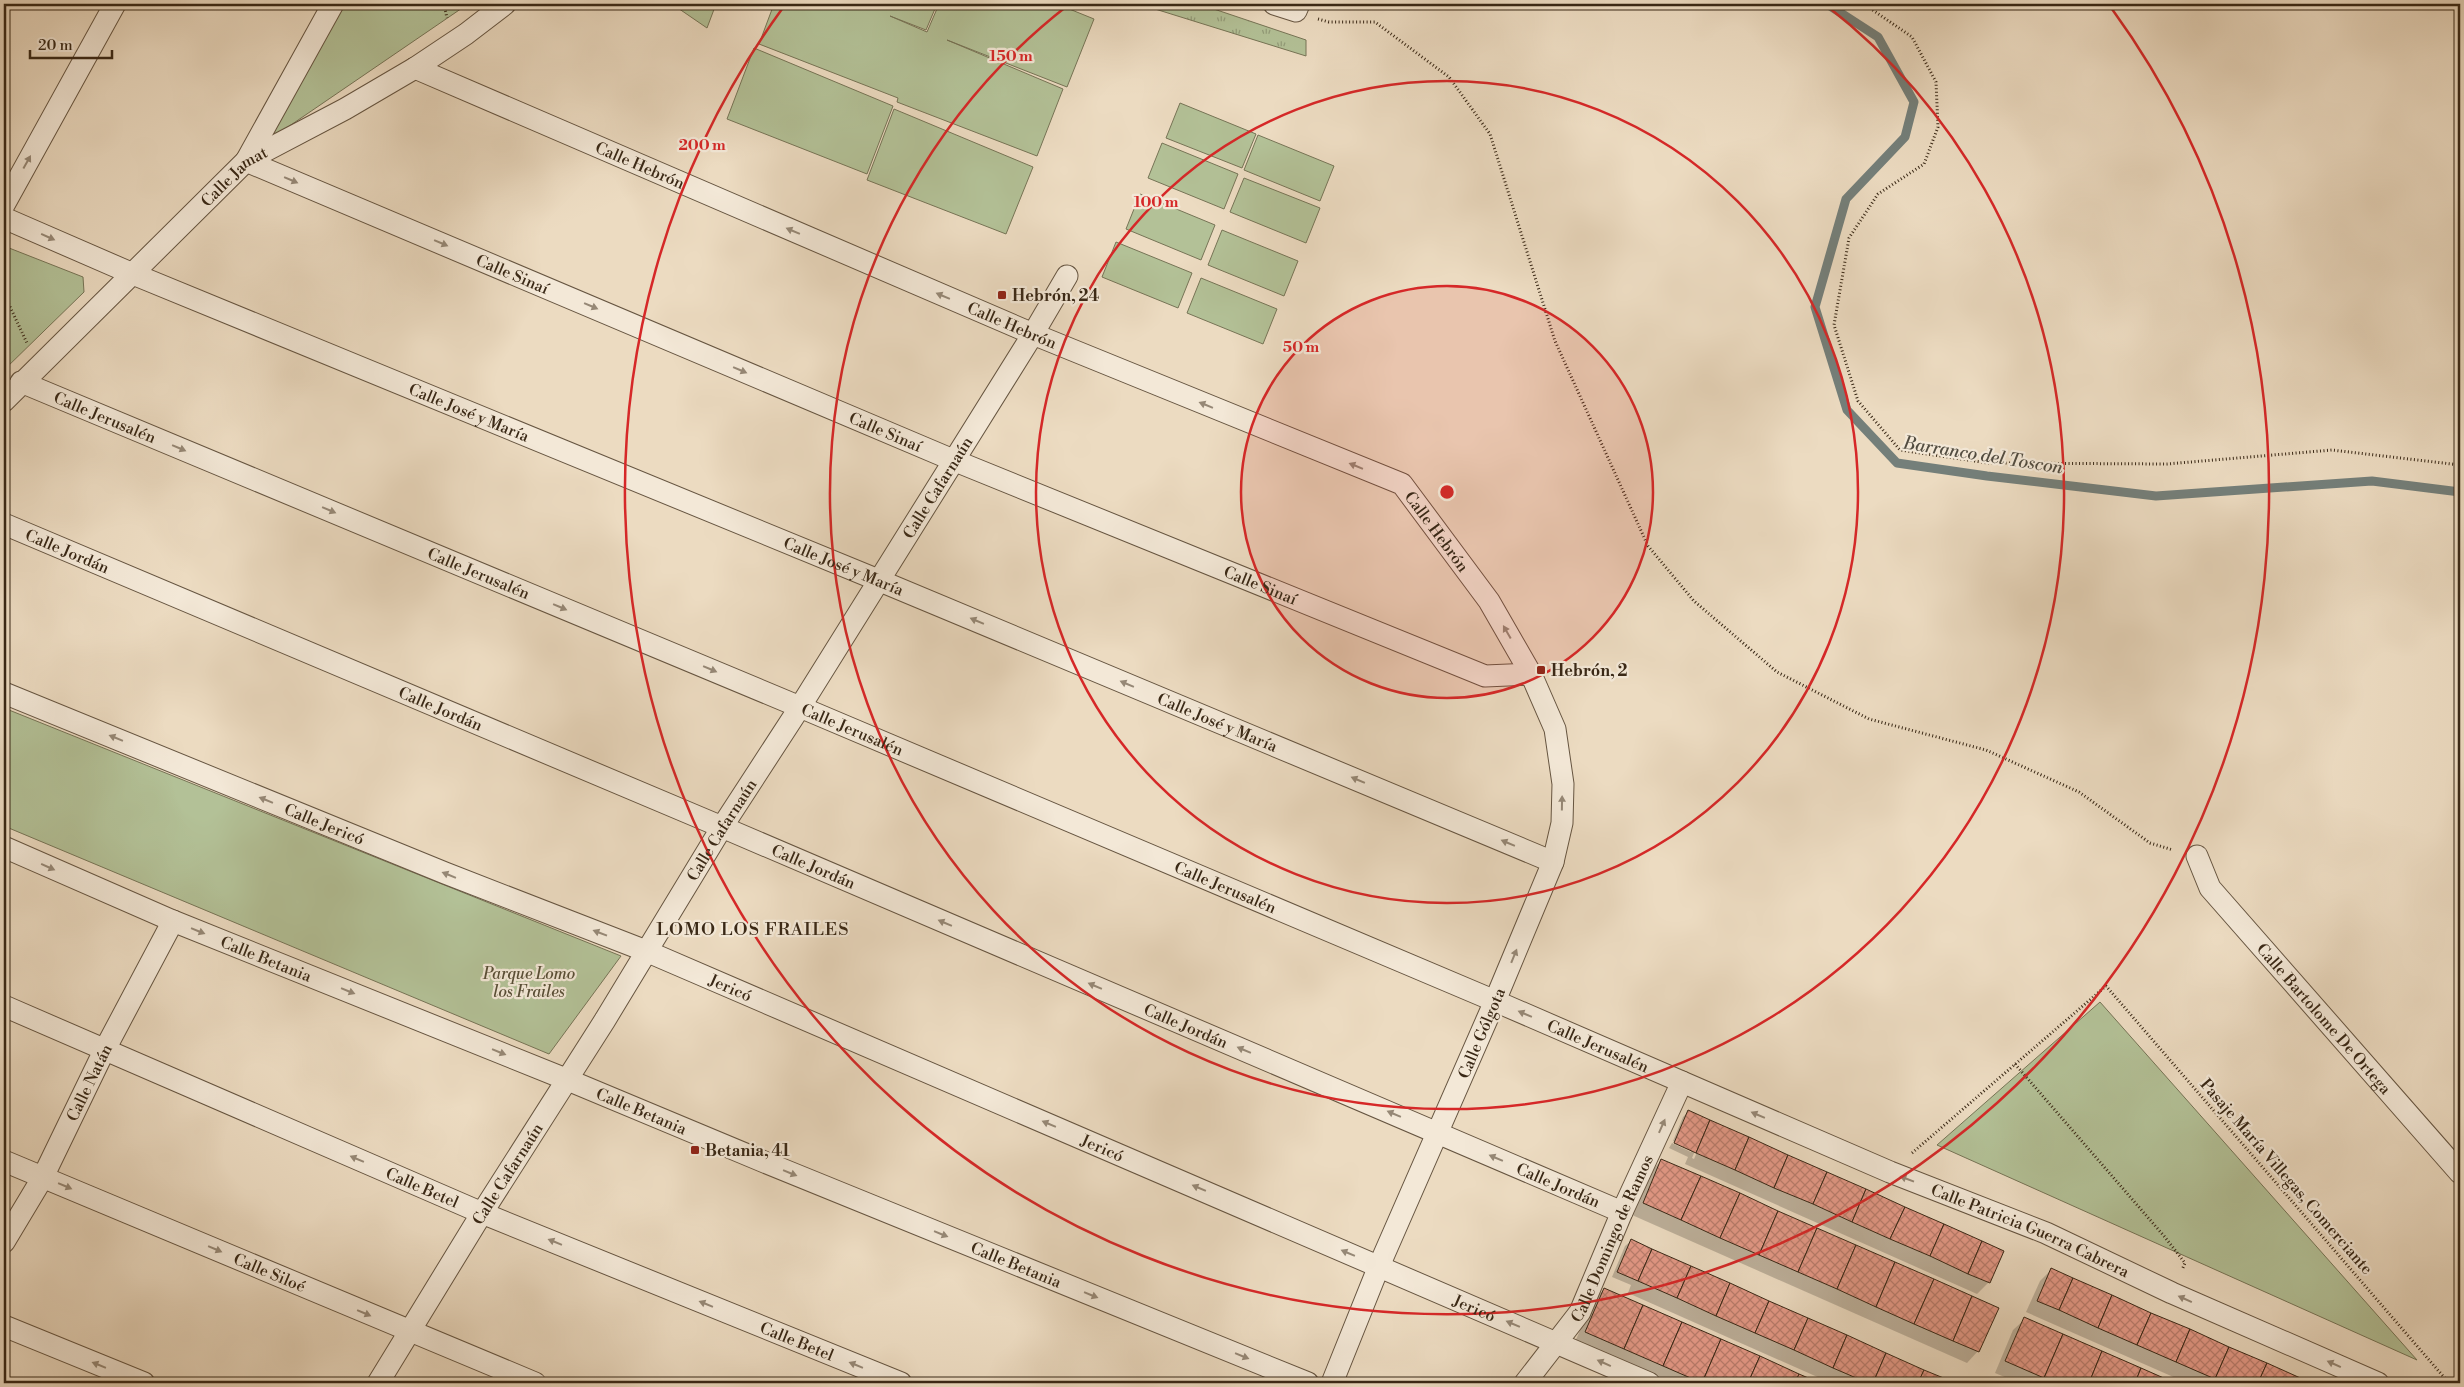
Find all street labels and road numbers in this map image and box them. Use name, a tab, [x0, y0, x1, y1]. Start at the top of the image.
street label: Calle Hebrón	[592, 138, 688, 194]
street label: Calle Jamat	[197, 142, 271, 211]
street label: Calle Sinaí	[473, 250, 552, 299]
street label: Calle Hebrón	[964, 298, 1060, 354]
street label: Calle José y María	[406, 379, 533, 447]
street label: Calle Jerusalén	[50, 388, 159, 448]
street label: Calle Sinaí	[846, 408, 925, 457]
street label: Calle Cafarnaún	[899, 433, 978, 543]
street label: Calle Hebrón	[1400, 488, 1473, 576]
street label: Calle Jordán	[22, 525, 113, 579]
street label: Calle José y María	[780, 533, 907, 601]
street label: Calle Jerusalén	[424, 544, 533, 604]
street label: Calle Sinaí	[1221, 562, 1300, 610]
street label: Calle Jordán	[395, 683, 486, 736]
street label: Calle José y María	[1154, 689, 1281, 757]
street label: Calle Jerusalén	[798, 700, 907, 761]
street label: Calle Cafarnaún	[683, 775, 762, 885]
street label: Calle Jericó	[281, 799, 367, 850]
street label: Calle Jordán	[768, 840, 859, 894]
street label: Calle Jerusalén	[1171, 857, 1280, 918]
street label: Calle Betania	[217, 932, 315, 987]
street label: Calle Bartolome De Ortega	[2252, 939, 2396, 1099]
street label: Jericó	[705, 970, 755, 1006]
street label: Calle Gólgota	[1454, 984, 1510, 1082]
street label: Calle Jordán	[1141, 1000, 1231, 1053]
street label: Calle Jerusalén	[1544, 1016, 1652, 1078]
street label: Calle Natán	[63, 1040, 117, 1125]
street label: Pasaje María Villegas, Comerciante	[2196, 1075, 2377, 1279]
street label: Calle Betania	[593, 1084, 690, 1140]
street label: Calle Cafarnaún	[468, 1119, 548, 1229]
street label: Jericó	[1077, 1130, 1127, 1167]
street label: Calle Domingo de Ramos	[1567, 1152, 1658, 1327]
street label: Calle Jordán	[1513, 1159, 1603, 1213]
street label: Calle Betel	[382, 1164, 462, 1213]
street label: Calle Patricia Guerra Cabrera	[1928, 1180, 2133, 1283]
street label: Calle Betania	[968, 1238, 1065, 1293]
street label: Calle Siloé	[230, 1249, 308, 1297]
street label: Jericó	[1449, 1290, 1499, 1327]
street label: Calle Betel	[757, 1318, 837, 1366]

